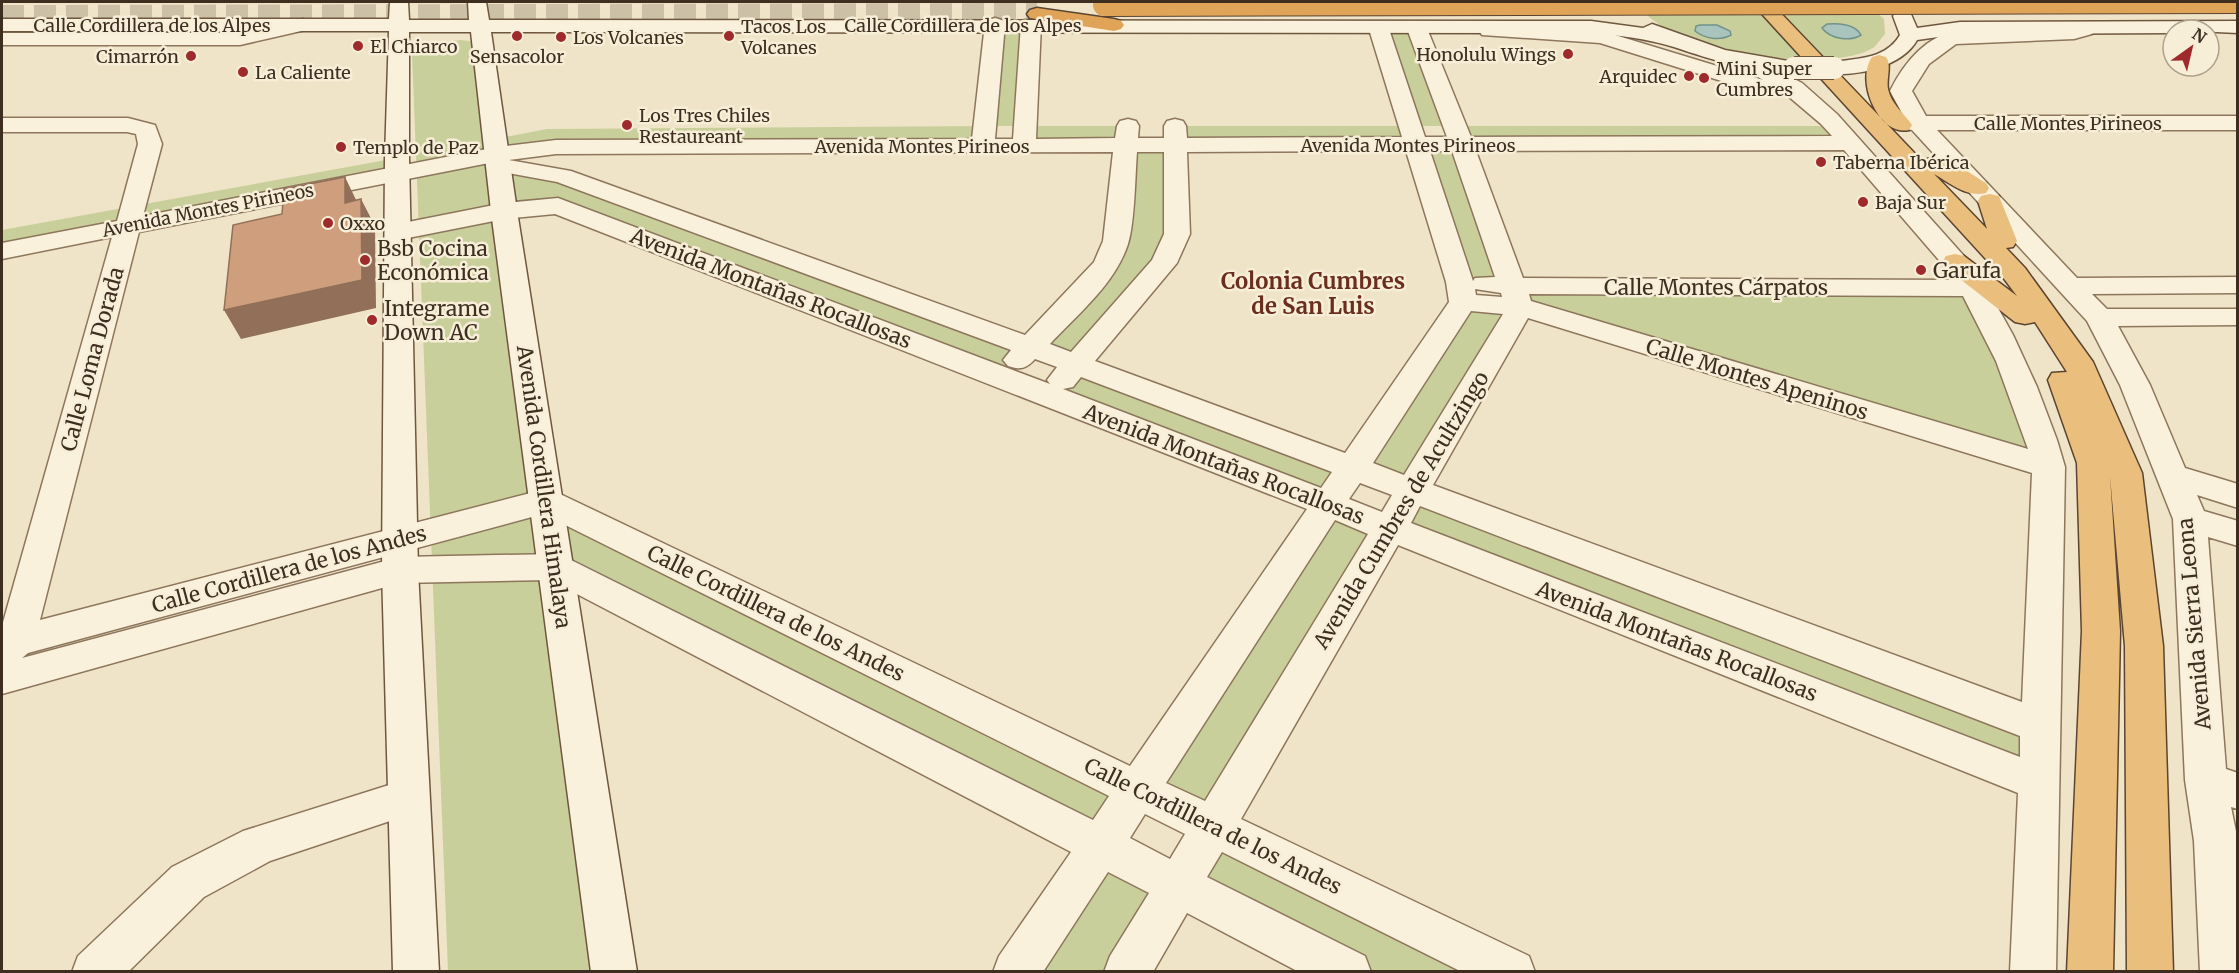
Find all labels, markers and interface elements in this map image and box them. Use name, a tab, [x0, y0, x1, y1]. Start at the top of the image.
street label: Calle Cordillera de los Alpes	[33, 14, 271, 37]
street label: Calle Cordillera de los Alpes	[844, 14, 1082, 37]
place label: Tacos Los Volcanes	[740, 15, 826, 59]
north arrow	[2161, 18, 2221, 78]
text: N	[2189, 24, 2211, 48]
place label: Los Volcanes	[573, 26, 684, 49]
marker: Sensacolor	[510, 29, 524, 43]
marker: Tacos Los Volcanes	[722, 29, 736, 43]
marker: Los Volcanes	[554, 30, 568, 44]
place label: El Chiarco	[370, 35, 458, 58]
marker: El Chiarco	[351, 39, 365, 53]
place label: Honolulu Wings	[1416, 43, 1556, 66]
place label: Cimarrón	[96, 45, 179, 68]
place label: Sensacolor	[470, 45, 564, 68]
marker: Honolulu Wings	[1561, 47, 1575, 61]
marker: Cimarrón	[184, 49, 198, 63]
place label: Mini Super Cumbres	[1716, 57, 1812, 101]
place label: La Caliente	[255, 61, 351, 84]
marker: La Caliente	[236, 65, 250, 79]
place label: Arquidec	[1598, 65, 1677, 88]
marker: Arquidec	[1682, 69, 1696, 83]
marker: Mini Super Cumbres	[1697, 71, 1711, 85]
place label: Los Tres Chiles Restaureant	[639, 104, 770, 148]
street label: Calle Montes Pirineos	[1974, 112, 2162, 135]
marker: Los Tres Chiles Restaureant	[620, 118, 634, 132]
street label: Avenida Montes Pirineos	[1299, 134, 1516, 157]
street label: Avenida Montes Pirineos	[813, 135, 1030, 158]
place label: Templo de Paz	[353, 136, 479, 159]
marker: Templo de Paz	[334, 140, 348, 154]
place label: Taberna Ibérica	[1833, 151, 1970, 174]
marker: Taberna Ibérica	[1814, 155, 1828, 169]
street label: Avenida Montes Pirineos	[99, 178, 316, 242]
place label: Baja Sur	[1875, 191, 1946, 214]
marker: Baja Sur	[1856, 195, 1870, 209]
place label: Oxxo	[340, 212, 385, 235]
marker: Oxxo	[321, 216, 335, 230]
street label: Avenida Montañas Rocallosas	[626, 221, 915, 354]
place label: Bsb Cocina Económica	[377, 235, 489, 286]
marker: Bsb Cocina Económica	[358, 253, 372, 267]
place label: Garufa	[1933, 257, 2001, 284]
marker: Garufa	[1914, 263, 1928, 277]
street label: Calle Loma Dorada	[54, 264, 130, 454]
district label: Colonia Cumbres de San Luis	[1221, 267, 1405, 320]
street label: Calle Montes Cárpatos	[1604, 274, 1828, 301]
place label: Integrame Down AC	[384, 295, 489, 346]
marker: Integrame Down AC	[365, 313, 379, 327]
street label: Calle Montes Apeninos	[1643, 332, 1871, 426]
street label: Avenida Cordillera Himalaya	[511, 343, 577, 630]
street label: Avenida Cumbres de Acultzingo	[1307, 366, 1495, 655]
street label: Avenida Montañas Rocallosas	[1079, 397, 1368, 530]
street label: Avenida Sierra Leona	[2171, 517, 2217, 732]
street label: Calle Cordillera de los Andes	[149, 519, 429, 619]
street label: Calle Cordillera de los Andes	[643, 539, 909, 687]
street label: Avenida Montañas Rocallosas	[1532, 574, 1821, 707]
street label: Calle Cordillera de los Andes	[1080, 752, 1346, 900]

